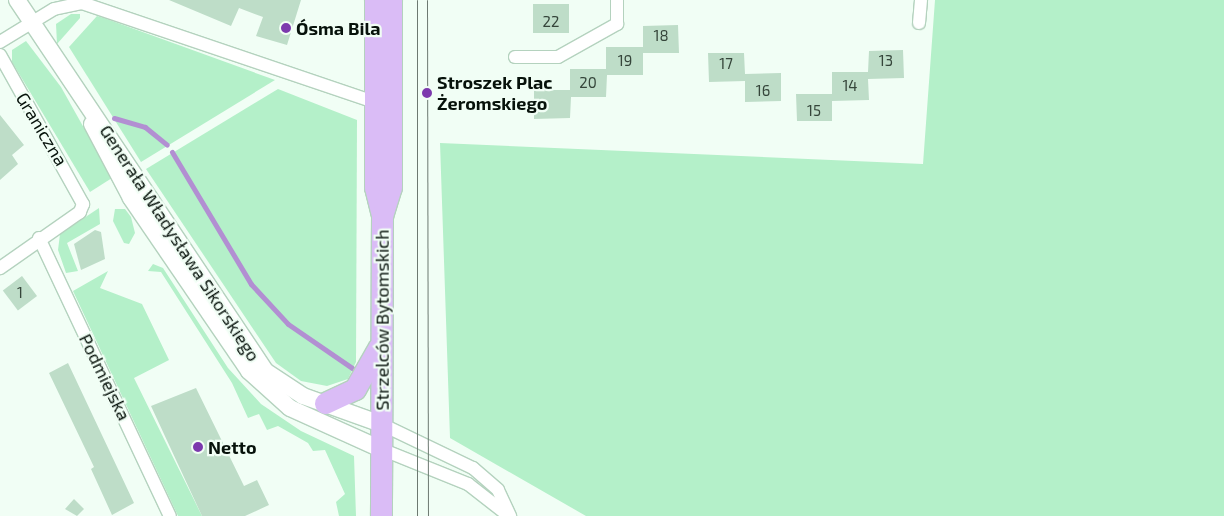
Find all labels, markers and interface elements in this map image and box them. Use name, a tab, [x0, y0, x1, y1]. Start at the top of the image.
house number: 22	[543, 13, 559, 31]
place label: Ósma Bila	[296, 17, 381, 39]
marker: Ósma Bila	[280, 22, 292, 34]
house number: 18	[653, 27, 669, 45]
house number: 19	[618, 52, 632, 70]
house number: 13	[879, 52, 893, 70]
house number: 17	[719, 55, 733, 73]
place label: Stroszek Plac Żeromskiego	[437, 72, 553, 115]
house number: 20	[579, 74, 597, 92]
house number: 14	[842, 77, 858, 95]
house number: 16	[756, 82, 770, 100]
marker: Stroszek Plac Żeromskiego	[421, 87, 433, 99]
street label: Graniczna	[12, 88, 72, 170]
house number: 15	[807, 102, 821, 120]
street label: Generała Władysława Sikorskiego	[95, 121, 265, 365]
street label: Strzelców Bytomskich	[371, 229, 393, 411]
house number: 1	[17, 284, 23, 302]
street label: Podmiejska	[75, 330, 135, 424]
place label: Netto	[208, 436, 257, 458]
marker: Netto	[192, 441, 204, 453]

